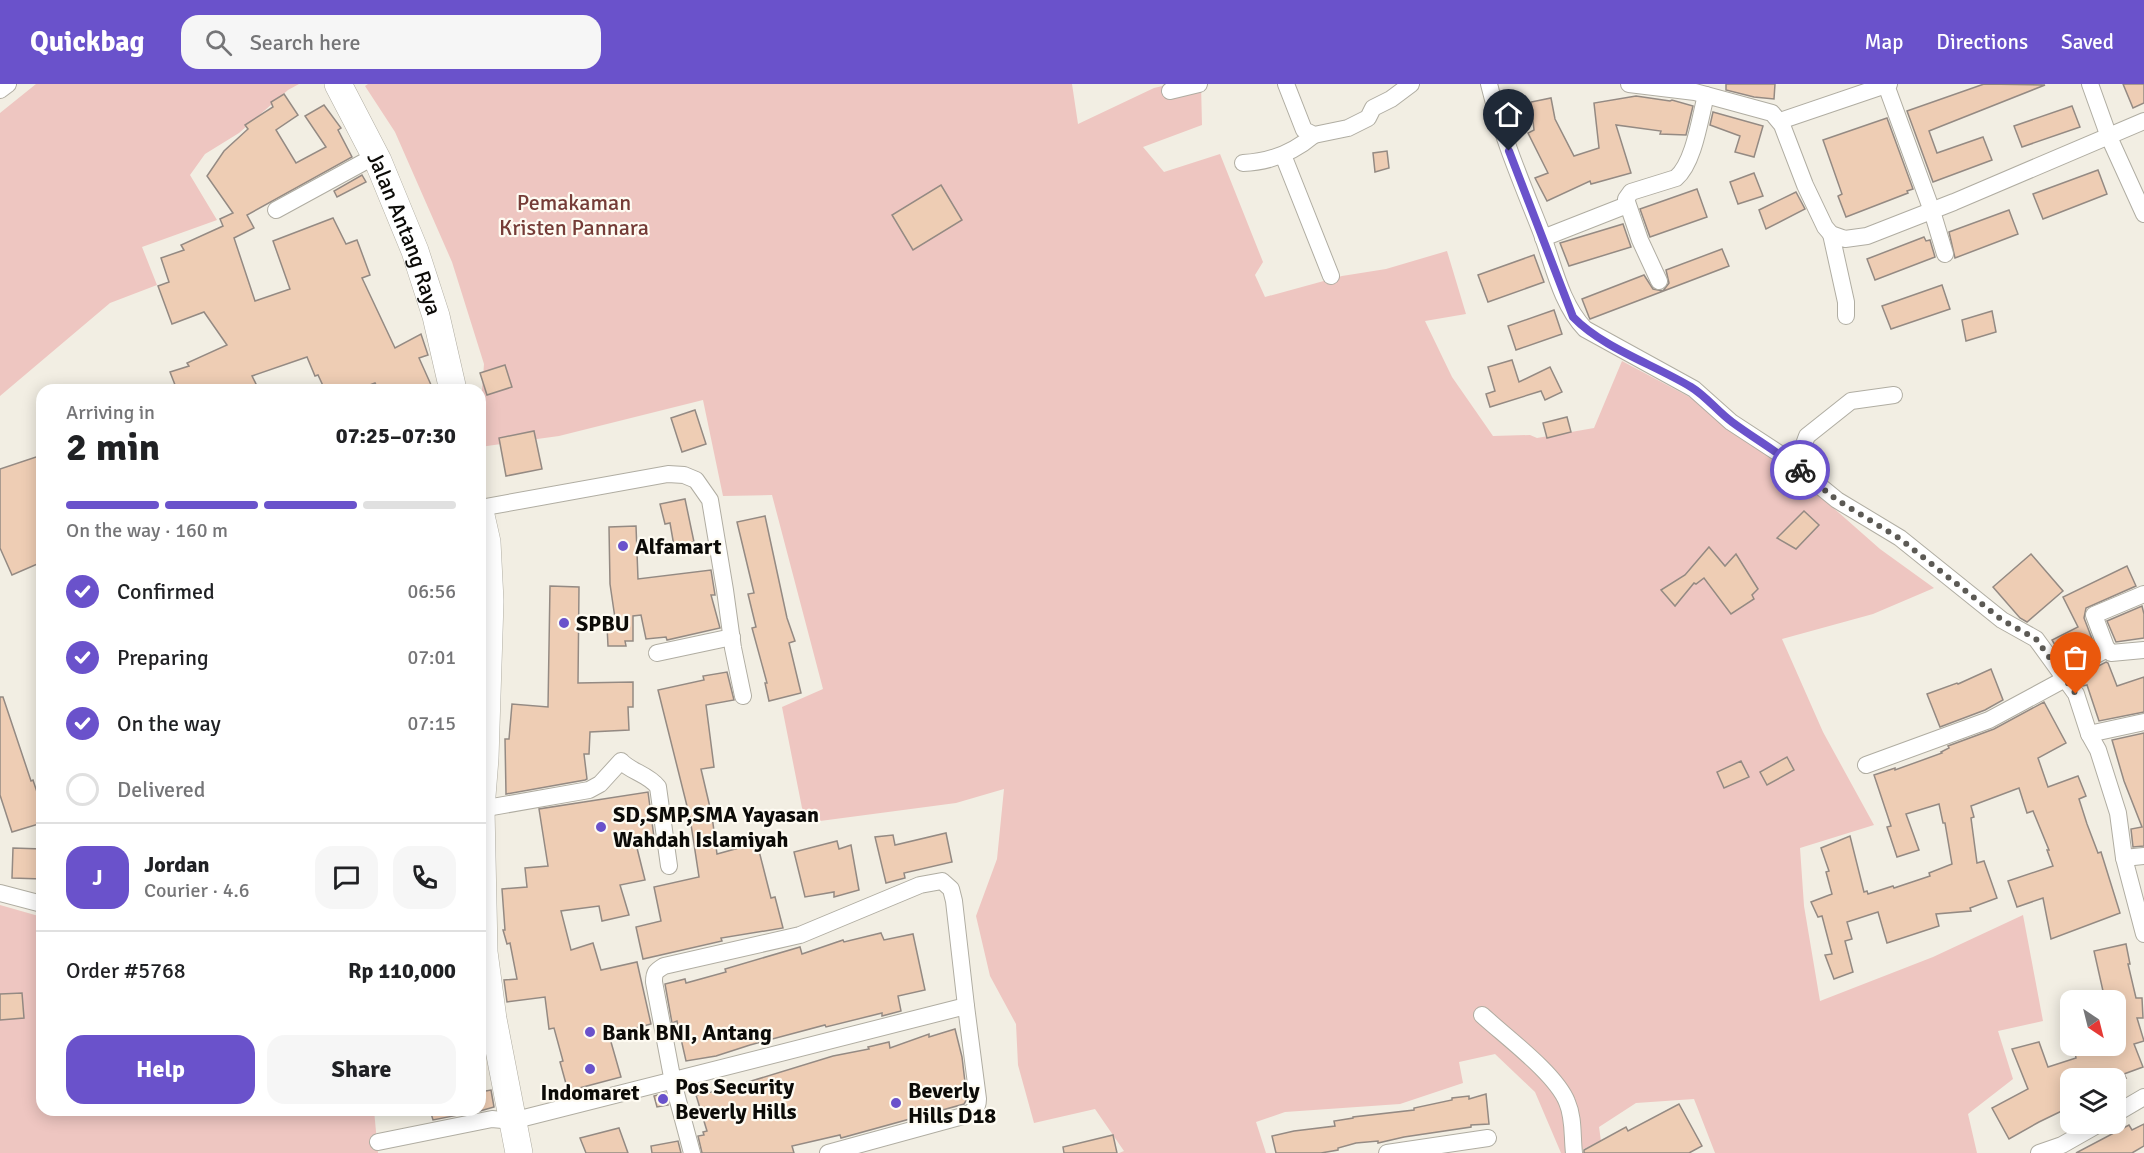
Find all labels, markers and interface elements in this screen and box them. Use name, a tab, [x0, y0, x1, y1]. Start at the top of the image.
search box	[181, 15, 601, 69]
text: Quickbag	[30, 25, 145, 59]
icon: search	[202, 26, 235, 59]
text: Search here	[250, 29, 361, 56]
text: Map	[1865, 29, 1903, 55]
text: Directions	[1936, 29, 2028, 55]
text: Saved	[2061, 29, 2114, 55]
pin	[1483, 89, 1534, 151]
icon: home	[1492, 98, 1525, 131]
street label: Jalan Antang Raya	[362, 147, 448, 318]
park label: Pemakaman Kristen Pannara	[499, 189, 649, 241]
text: Arriving in	[66, 400, 155, 425]
text: 07:25–07:30	[336, 422, 456, 449]
text: 2 min	[66, 423, 160, 471]
courier	[1770, 440, 1830, 500]
icon: bike	[1784, 454, 1817, 487]
text: On the way · 160 m	[66, 518, 228, 543]
place label: Alfamart	[635, 533, 722, 560]
marker: Alfamart	[616, 539, 630, 553]
icon: check	[66, 575, 99, 608]
text: Confirmed	[117, 578, 215, 605]
text: 06:56	[407, 579, 456, 604]
place label: SPBU	[576, 610, 630, 637]
marker: SPBU	[557, 616, 571, 630]
pin	[2050, 632, 2101, 694]
icon: check	[66, 641, 99, 674]
icon: bag	[2059, 641, 2092, 674]
text: Preparing	[117, 644, 209, 671]
text: 07:01	[407, 645, 456, 670]
icon: check	[66, 707, 99, 740]
text: On the way	[117, 710, 221, 737]
text: 07:15	[407, 711, 456, 736]
text: Delivered	[117, 776, 205, 803]
place label: SD,SMP,SMA Yayasan Wahdah Islamiyah	[613, 801, 819, 853]
marker: SD,SMP,SMA Yayasan Wahdah Islamiyah	[594, 820, 608, 834]
button: chat	[315, 846, 378, 909]
button: phone	[393, 846, 456, 909]
text: Jordan	[144, 851, 210, 878]
text: J	[92, 864, 103, 891]
text: Courier · 4.6	[144, 878, 250, 903]
text: Order #5768	[66, 957, 186, 984]
text: Rp 110,000	[348, 957, 456, 984]
north arrow	[2060, 990, 2126, 1056]
map controls	[2060, 990, 2126, 1134]
place label: Bank BNI, Antang	[602, 1019, 772, 1046]
marker: Bank BNI, Antang	[583, 1025, 597, 1039]
button: Help	[66, 1035, 255, 1104]
button: Share	[267, 1035, 456, 1104]
marker: Indomaret	[583, 1062, 597, 1076]
button: layers	[2060, 1068, 2126, 1134]
place label: Pos Security Beverly Hills	[675, 1073, 797, 1125]
place label: Beverly Hills D18	[908, 1077, 996, 1129]
place label: Indomaret	[541, 1079, 639, 1106]
marker: Pos Security Beverly Hills	[656, 1092, 670, 1106]
marker: Beverly Hills D18	[889, 1096, 903, 1110]

